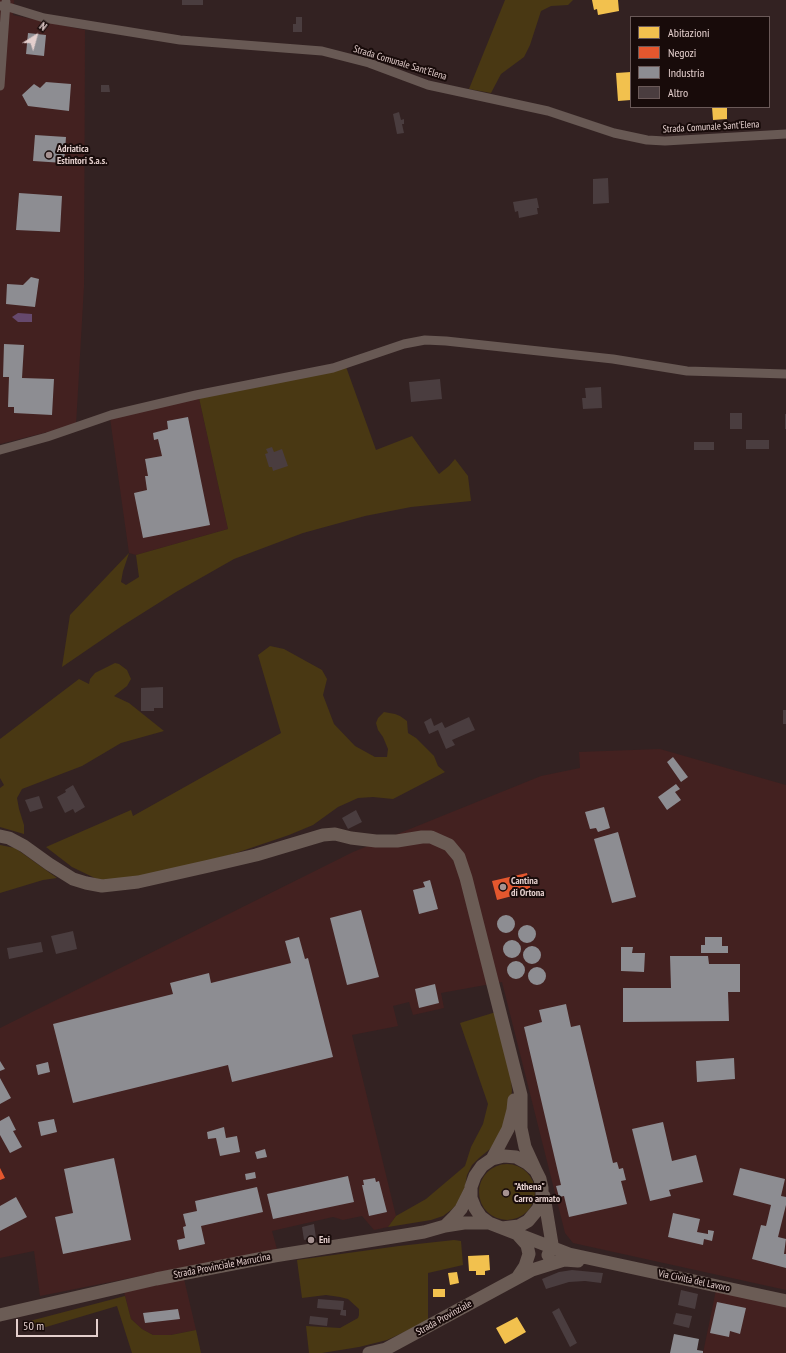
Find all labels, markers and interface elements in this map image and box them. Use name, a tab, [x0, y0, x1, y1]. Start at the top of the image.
north arrow	[16, 16, 56, 56]
legend	[630, 16, 770, 108]
text: N	[37, 19, 50, 34]
text: Abitazioni	[668, 25, 710, 40]
street label: Strada Comunale Sant'Elena	[352, 43, 448, 83]
text: Negozi	[668, 45, 696, 60]
text: Industria	[668, 65, 705, 80]
text: Altro	[668, 85, 688, 100]
street label: Strada Comunale Sant'Elena	[662, 118, 760, 136]
place label: Adriatica Estintori S.a.s.	[57, 143, 107, 166]
marker: Adriatica Estintori S.a.s.	[44, 150, 54, 160]
place label: Cantina di Ortona	[511, 875, 544, 898]
marker: Cantina di Ortona	[498, 882, 508, 892]
place label: "Athena" Carro armato	[514, 1181, 560, 1204]
marker: "Athena" Carro armato	[501, 1188, 511, 1198]
place label: Eni	[319, 1234, 330, 1246]
marker: Eni	[306, 1235, 316, 1245]
street label: Strada Provinciale Marrucina	[173, 1251, 271, 1281]
street label: Via Civiltà del Lavoro	[657, 1268, 731, 1294]
street label: Strada Provinziale	[414, 1298, 474, 1338]
scale bar	[18, 1311, 100, 1337]
text: 50 m	[23, 1318, 44, 1333]

